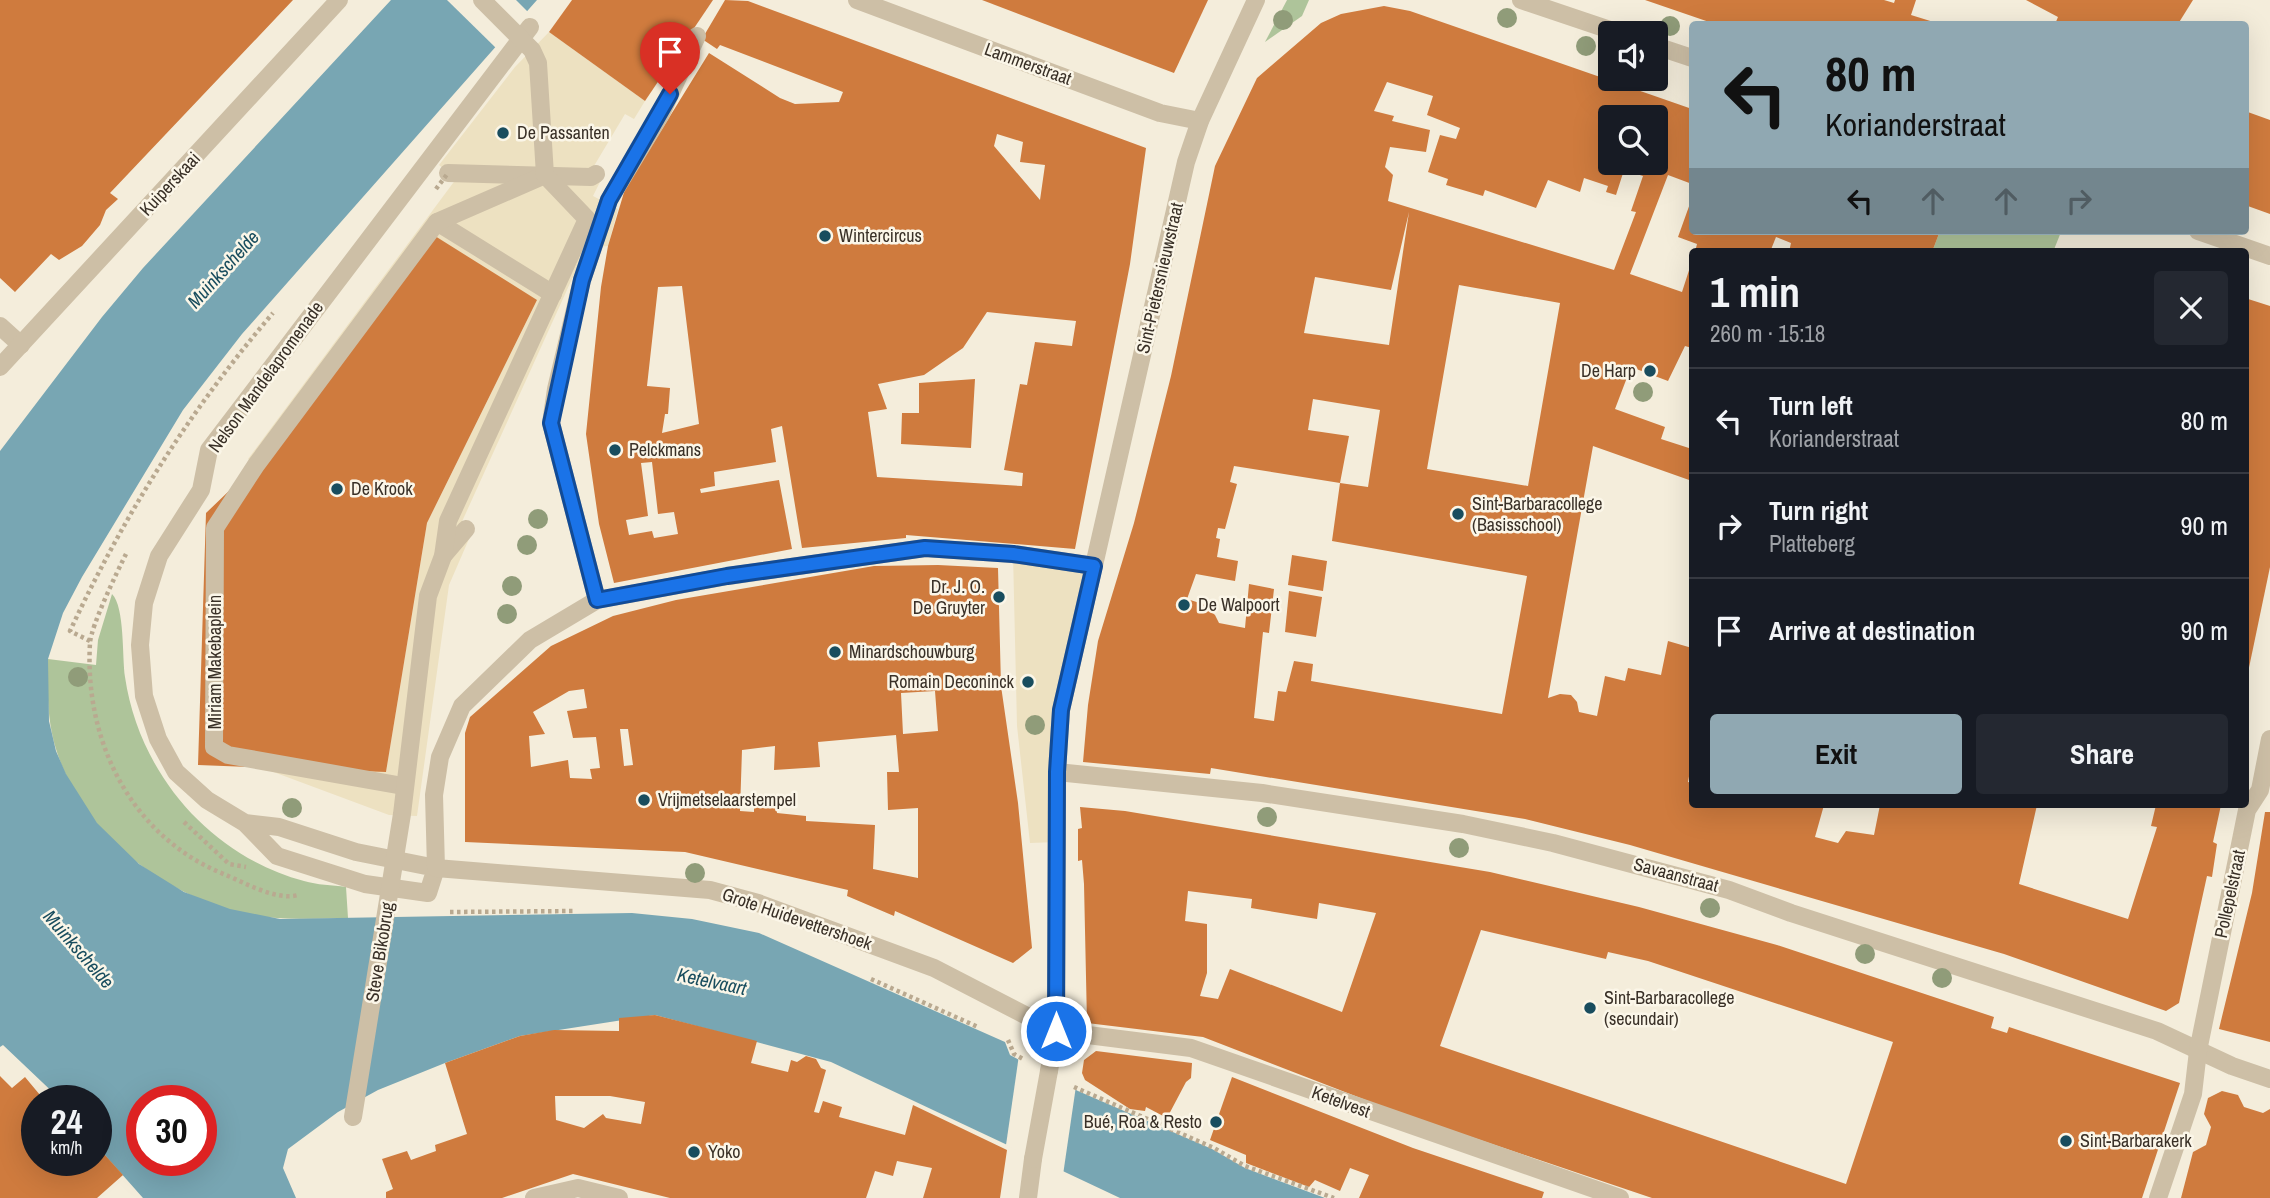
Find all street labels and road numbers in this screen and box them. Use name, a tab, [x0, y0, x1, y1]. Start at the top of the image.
street label: Lammerstraat	[981, 36, 1075, 91]
street label: Kuiperskaai	[134, 146, 206, 221]
street label: Sint-Pietersnieuwstraat	[1130, 200, 1189, 356]
street label: Nelson Mandelapromenade	[202, 296, 329, 457]
street label: Miriam Makebaplein	[202, 595, 227, 729]
street label: Pollepelstraat	[2208, 848, 2251, 940]
street label: Savaanstraat	[1631, 851, 1721, 898]
street label: Grote Huidevettershoek	[719, 881, 876, 956]
street label: Steve Bikobrug	[359, 899, 400, 1004]
street label: Ketelvest	[1308, 1079, 1374, 1124]

